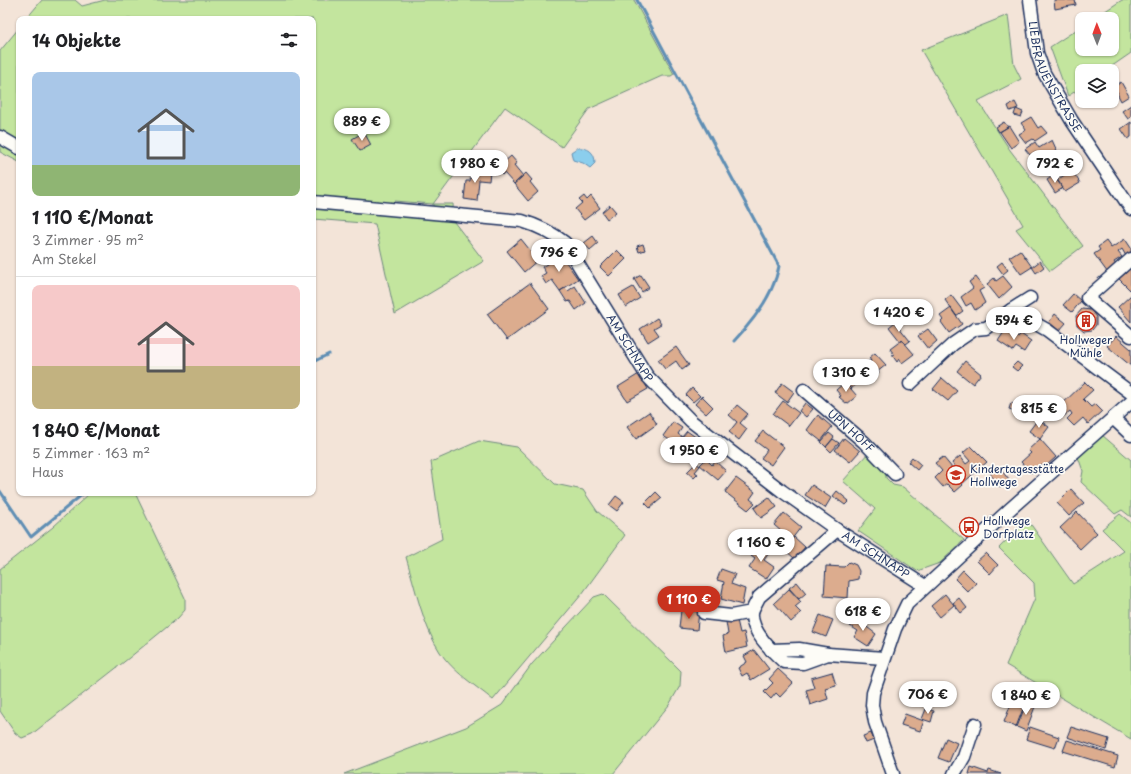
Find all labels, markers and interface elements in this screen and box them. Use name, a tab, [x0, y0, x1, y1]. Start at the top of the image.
north arrow	[1075, 12, 1119, 56]
map controls	[1075, 12, 1119, 108]
street label: LIEBFRAUENSTRASSE	[1025, 20, 1086, 136]
text: 14 Objekte	[32, 27, 121, 53]
icon: filters	[278, 29, 300, 51]
button: layers	[1075, 64, 1119, 108]
icon: home	[130, 98, 202, 170]
pin: 889 €	[334, 108, 390, 142]
text: 889 €	[343, 111, 381, 130]
pin: 1 980 €	[438, 150, 512, 184]
pin: 792 €	[1027, 150, 1083, 184]
text: 1 980 €	[450, 153, 500, 172]
text: 792 €	[1036, 153, 1074, 172]
text: 1 110 €/Monat	[32, 204, 153, 230]
text: 3 Zimmer · 95 m²	[32, 230, 144, 249]
pin: 796 €	[531, 239, 587, 273]
text: 796 €	[540, 242, 578, 261]
text: Am Stekel	[32, 249, 96, 268]
pin: 1 420 €	[862, 299, 936, 333]
text: 1 420 €	[873, 302, 925, 321]
pin: 594 €	[986, 307, 1042, 341]
text: 594 €	[995, 310, 1033, 329]
building icon: Hollweger Mühle	[1075, 310, 1097, 332]
icon: home	[130, 311, 202, 383]
street label: AM SCHNAPP	[603, 311, 658, 386]
place label: Hollweger Mühle	[1060, 331, 1113, 361]
pin: 1 310 €	[809, 359, 883, 393]
text: 1 310 €	[822, 362, 870, 381]
pin: 815 €	[1011, 395, 1067, 429]
text: 815 €	[1021, 398, 1057, 417]
street label: UPN HOFF	[824, 405, 878, 456]
text: 1 840 €/Monat	[32, 417, 160, 443]
pin: 1 950 €	[657, 437, 731, 471]
text: 1 950 €	[669, 440, 719, 459]
text: 5 Zimmer · 163 m²	[32, 443, 150, 462]
place label: Kindertagesstätte Hollwege	[970, 460, 1064, 490]
text: Haus	[32, 462, 64, 481]
school or university icon: Kindertagesstätte Hollwege	[945, 464, 967, 486]
place label: Hollwege Dorfplatz	[983, 512, 1034, 542]
bus stop icon: Hollwege Dorfplatz	[958, 516, 980, 538]
street label: AM SCHNAPP	[839, 526, 913, 582]
pin: 1 160 €	[724, 529, 798, 563]
text: 1 160 €	[737, 532, 785, 551]
pin: 1 110 €	[652, 586, 726, 620]
text: 1 110 €	[666, 589, 712, 608]
pin: 618 €	[835, 598, 891, 632]
text: 618 €	[845, 601, 882, 620]
pin: 706 €	[900, 681, 956, 715]
pin: 1 840 €	[989, 682, 1063, 716]
text: 706 €	[908, 684, 948, 703]
text: 1 840 €	[1001, 685, 1051, 704]

